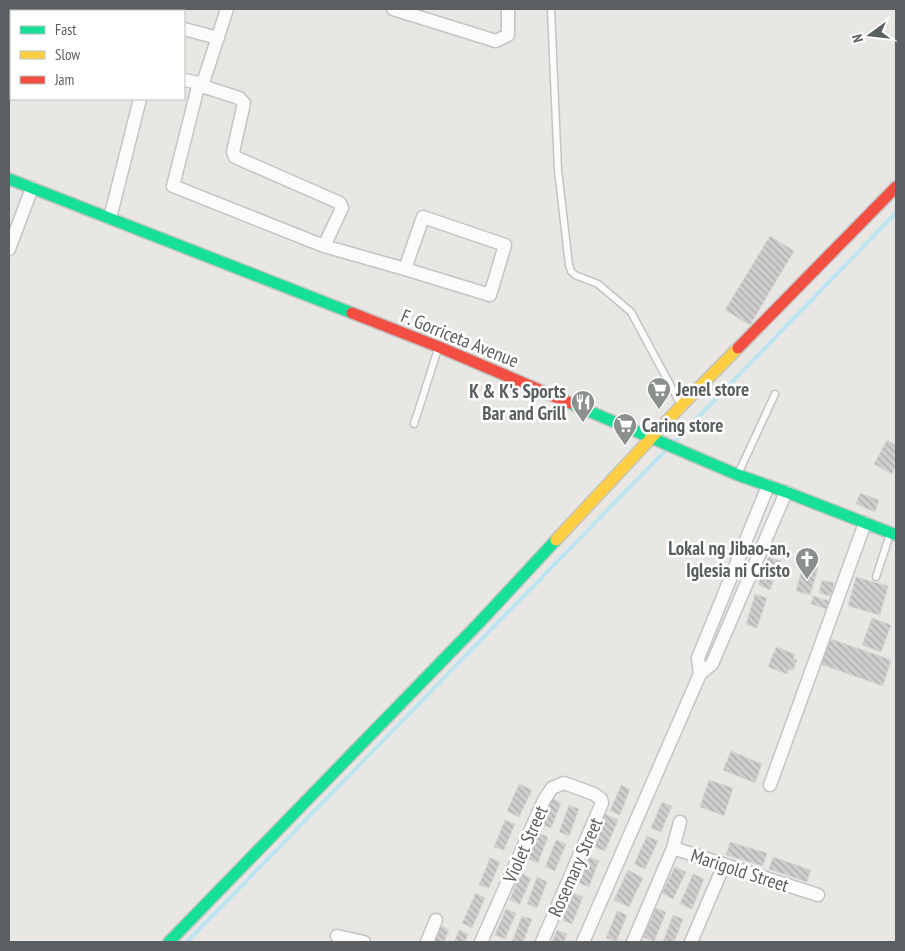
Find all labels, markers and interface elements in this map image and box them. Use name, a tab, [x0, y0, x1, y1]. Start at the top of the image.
legend	[10, 10, 185, 100]
north arrow	[845, 10, 895, 60]
text: Fast	[55, 20, 76, 39]
text: N	[848, 32, 867, 44]
text: Slow	[55, 45, 80, 64]
text: Jam	[54, 70, 74, 89]
street label: F. Gorriceta Avenue	[398, 304, 522, 373]
supermarket icon: Jenel store	[646, 376, 672, 410]
place label: Jenel store	[675, 377, 749, 401]
place label: K & K's Sports Bar and Grill	[469, 379, 566, 425]
restaurant icon: K & K's Sports Bar and Grill	[570, 389, 596, 423]
supermarket icon: Caring store	[612, 412, 638, 446]
place label: Caring store	[642, 413, 723, 437]
place label: Lokal ng Jibao-an, Iglesia ni Cristo	[668, 536, 790, 582]
church icon: Lokal ng Jibao-an, Iglesia ni Cristo	[794, 546, 820, 580]
street label: Violet Street	[497, 801, 553, 887]
street label: Rosemary Street	[542, 813, 608, 920]
street label: Marigold Street	[688, 843, 793, 897]

